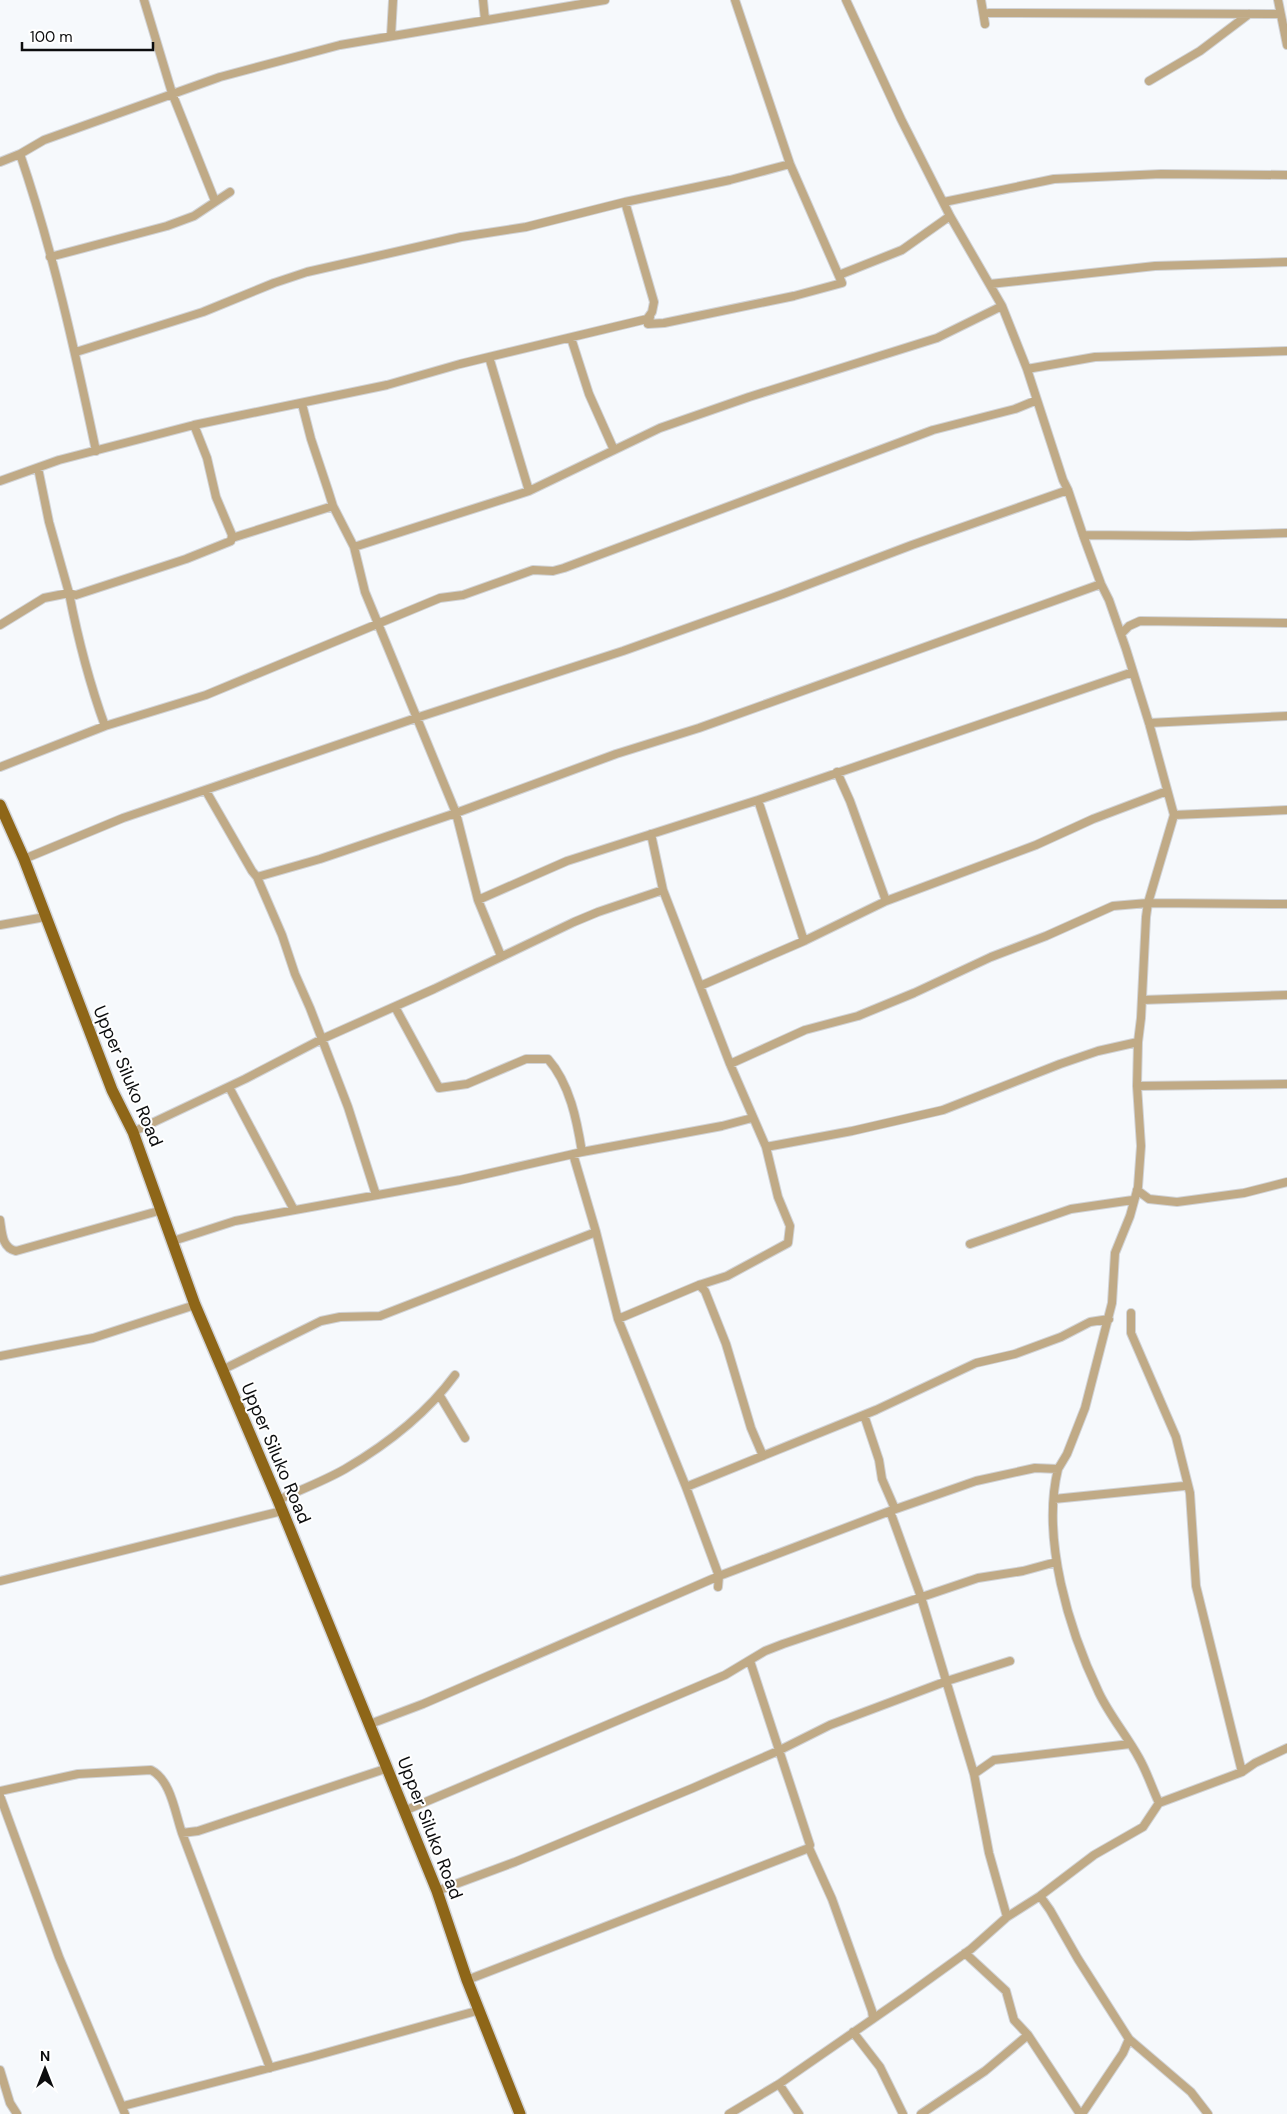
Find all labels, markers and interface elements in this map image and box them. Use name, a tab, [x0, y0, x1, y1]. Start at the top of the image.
scale bar	[22, 20, 154, 52]
text: 100 m	[30, 27, 73, 47]
street label: Upper Siluko Road	[87, 1002, 169, 1150]
street label: Upper Siluko Road	[235, 1379, 317, 1527]
street label: Upper Siluko Road	[392, 1753, 468, 1903]
north arrow	[20, 2044, 70, 2094]
text: N	[40, 2047, 50, 2065]

